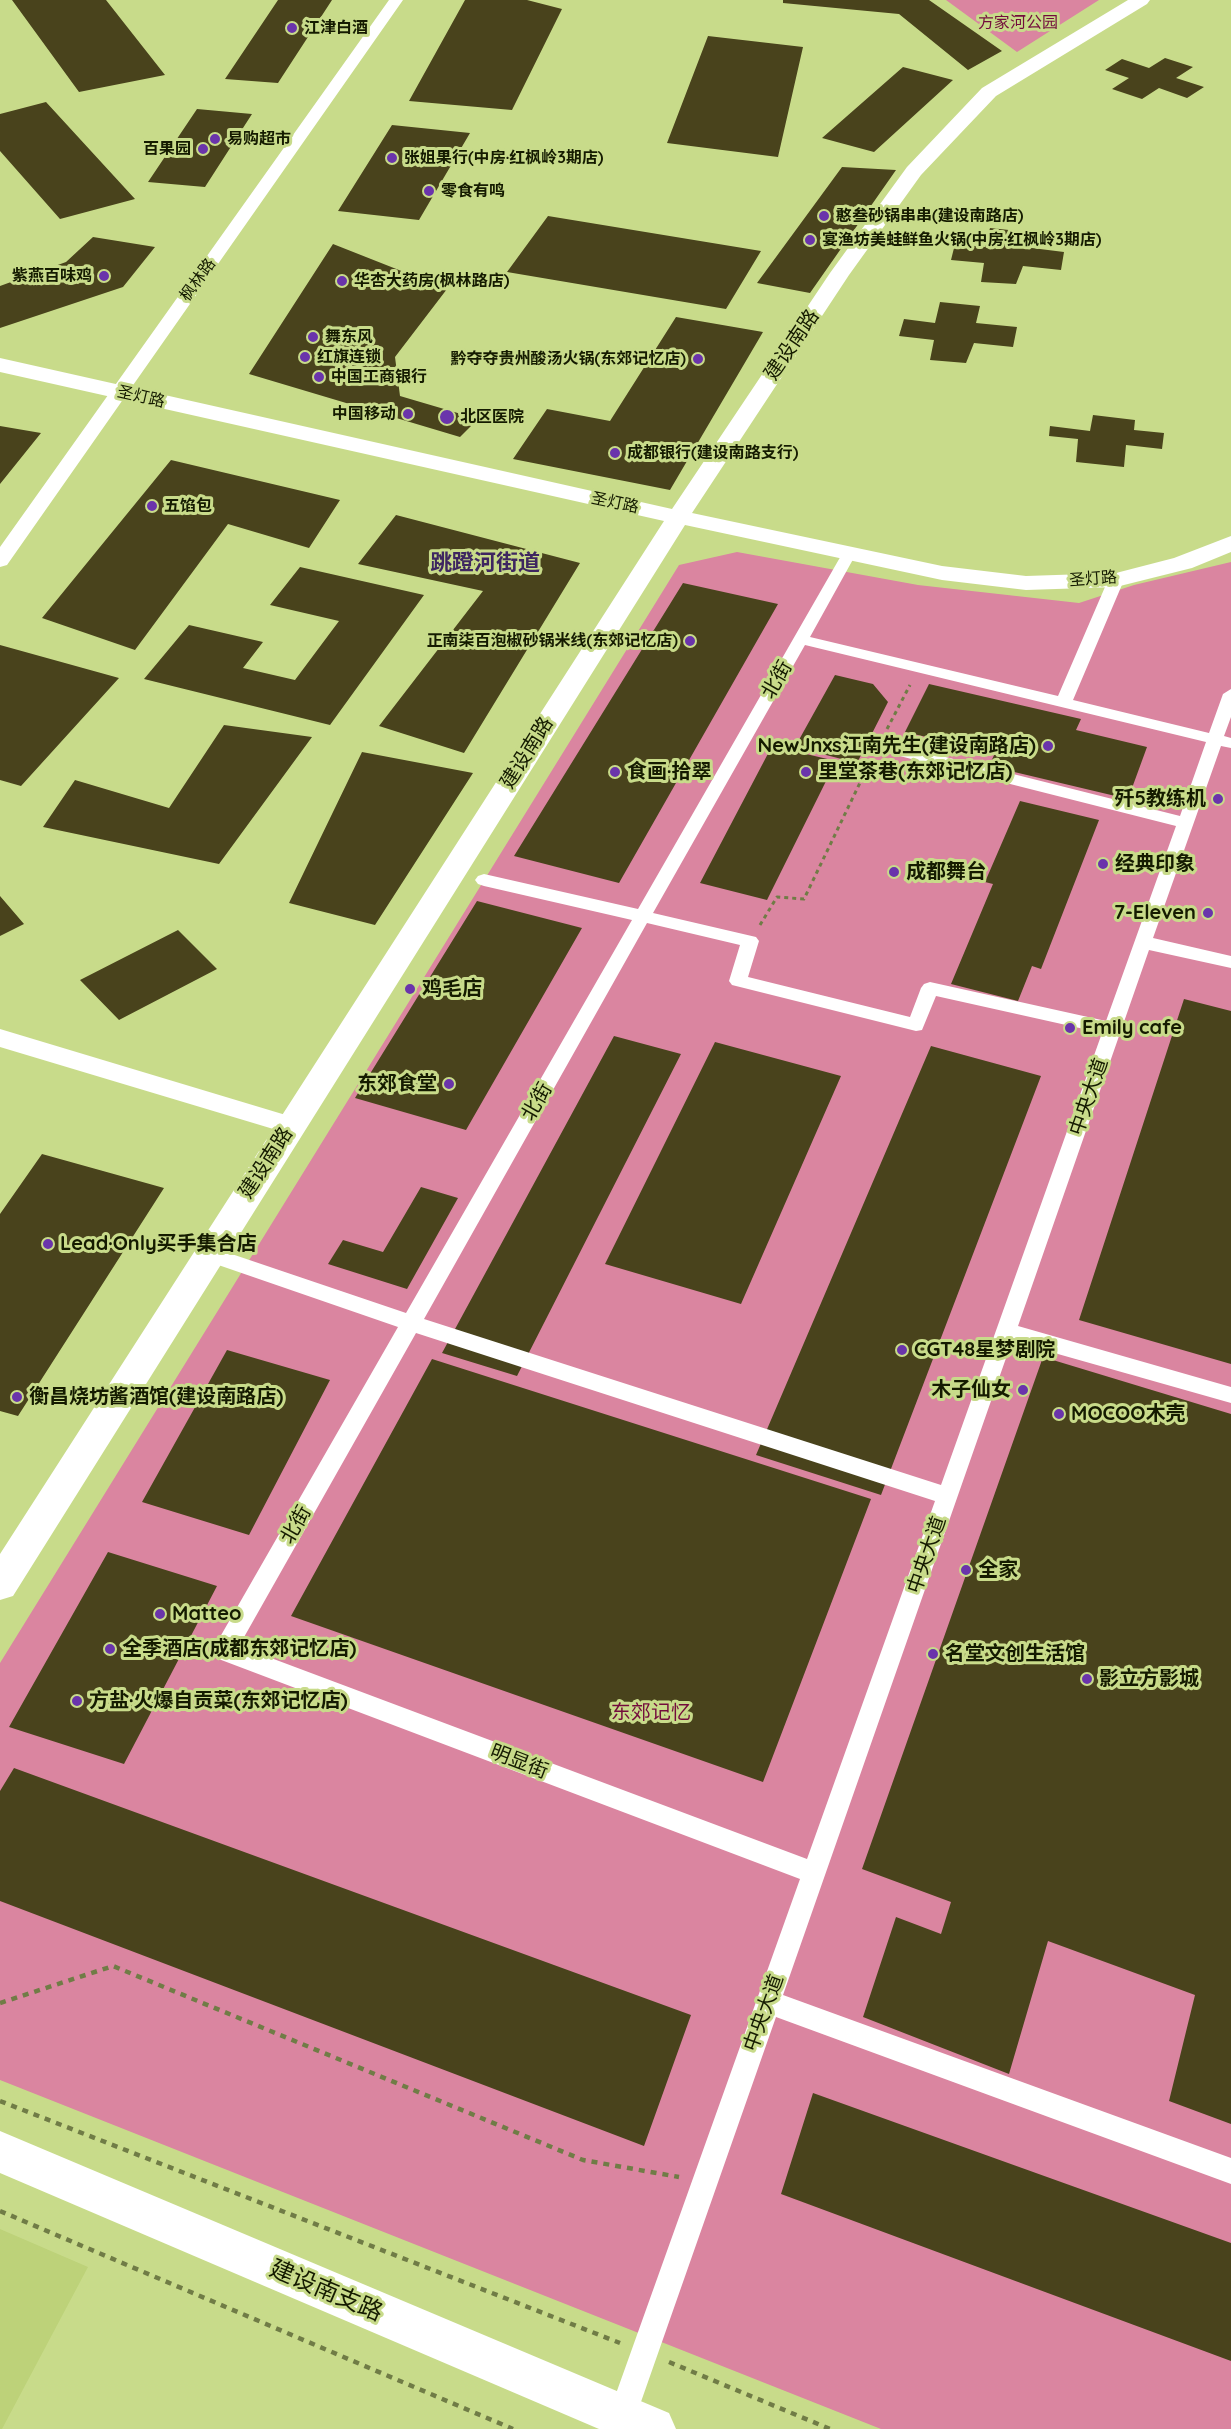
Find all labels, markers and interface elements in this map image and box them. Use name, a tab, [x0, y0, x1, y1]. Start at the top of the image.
park label: 方家河公园	[978, 13, 1058, 33]
place label: 江津白酒	[304, 18, 368, 38]
marker: 江津白酒	[285, 21, 299, 35]
place label: 易购超市	[227, 129, 291, 149]
marker: 易购超市	[208, 132, 222, 146]
place label: 百果园	[143, 139, 191, 159]
marker: 百果园	[196, 142, 210, 156]
place label: 张姐果行(中房·红枫岭3期店)	[404, 148, 604, 168]
marker: 张姐果行(中房·红枫岭3期店)	[385, 151, 399, 165]
place label: 零食有鸣	[441, 181, 505, 201]
marker: 零食有鸣	[422, 184, 436, 198]
place label: 憨叁砂锅串串(建设南路店)	[836, 206, 1023, 226]
marker: 憨叁砂锅串串(建设南路店)	[817, 209, 831, 223]
place label: 宴渔坊美蛙鲜鱼火锅(中房·红枫岭3期店)	[822, 230, 1102, 250]
marker: 宴渔坊美蛙鲜鱼火锅(中房·红枫岭3期店)	[803, 233, 817, 247]
street label: 枫林路	[176, 255, 220, 305]
place label: 紫燕百味鸡	[12, 266, 92, 286]
marker: 紫燕百味鸡	[97, 269, 111, 283]
place label: 华杏大药房(枫林路店)	[354, 271, 509, 291]
marker: 华杏大药房(枫林路店)	[335, 274, 349, 288]
street label: 建设南路	[760, 305, 824, 385]
place label: 舞东风	[325, 327, 373, 347]
marker: 舞东风	[306, 330, 320, 344]
place label: 红旗连锁	[317, 347, 381, 367]
place label: 黔夺夺贵州酸汤火锅(东郊记忆店)	[451, 349, 686, 369]
marker: 红旗连锁	[298, 350, 312, 364]
marker: 黔夺夺贵州酸汤火锅(东郊记忆店)	[691, 352, 705, 366]
place label: 中国工商银行	[331, 367, 427, 387]
marker: 中国工商银行	[312, 370, 326, 384]
street label: 圣灯路	[115, 382, 167, 412]
place label: 中国移动	[332, 404, 396, 424]
marker: 中国移动	[401, 407, 415, 421]
place label: 北区医院	[460, 407, 524, 427]
marker: 北区医院	[438, 408, 456, 426]
place label: 成都银行(建设南路支行)	[627, 443, 798, 463]
marker: 成都银行(建设南路支行)	[608, 446, 622, 460]
street label: 圣灯路	[590, 489, 640, 517]
place label: 五馅包	[164, 496, 212, 516]
marker: 五馅包	[145, 499, 159, 513]
district label: 跳蹬河街道	[430, 550, 540, 576]
street label: 圣灯路	[1068, 568, 1118, 590]
place label: 正南柒百泡椒砂锅米线(东郊记忆店)	[427, 631, 678, 651]
marker: 正南柒百泡椒砂锅米线(东郊记忆店)	[683, 634, 697, 648]
street label: 北街	[757, 657, 797, 703]
street label: 建设南路	[496, 713, 558, 793]
place label: NewJnxs江南先生(建设南路店)	[758, 734, 1036, 758]
marker: NewJnxs江南先生(建设南路店)	[1041, 739, 1055, 753]
place label: 食画·拾翠	[627, 760, 711, 784]
place label: 里堂茶巷(东郊记忆店)	[818, 760, 1012, 784]
marker: 食画·拾翠	[608, 765, 622, 779]
marker: 里堂茶巷(东郊记忆店)	[799, 765, 813, 779]
place label: 歼5教练机	[1114, 787, 1206, 811]
marker: 歼5教练机	[1211, 792, 1225, 806]
place label: 经典印象	[1115, 852, 1195, 876]
marker: 经典印象	[1096, 857, 1110, 871]
place label: 成都舞台	[906, 860, 986, 884]
marker: 成都舞台	[887, 865, 901, 879]
place label: 7-Eleven	[1114, 901, 1196, 925]
marker: 7-Eleven	[1201, 906, 1215, 920]
place label: 鸡毛店	[422, 977, 482, 1001]
marker: 鸡毛店	[403, 982, 417, 996]
place label: Emily cafe	[1082, 1016, 1182, 1040]
marker: Emily cafe	[1063, 1021, 1077, 1035]
street label: 中央大道	[1065, 1055, 1113, 1139]
place label: 东郊食堂	[357, 1072, 437, 1096]
marker: 东郊食堂	[442, 1077, 456, 1091]
street label: 北街	[517, 1079, 557, 1125]
street label: 建设南路	[234, 1123, 298, 1203]
place label: Lead·Only买手集合店	[60, 1232, 257, 1256]
marker: Lead·Only买手集合店	[41, 1237, 55, 1251]
place label: CGT48星梦剧院	[914, 1338, 1055, 1362]
marker: CGT48星梦剧院	[895, 1343, 909, 1357]
place label: 木子仙女	[931, 1378, 1011, 1402]
marker: 木子仙女	[1016, 1383, 1030, 1397]
place label: 衡昌烧坊酱酒馆(建设南路店)	[29, 1385, 283, 1409]
marker: 衡昌烧坊酱酒馆(建设南路店)	[10, 1390, 24, 1404]
place label: MOCOO木壳	[1071, 1402, 1185, 1426]
marker: MOCOO木壳	[1052, 1407, 1066, 1421]
street label: 北街	[276, 1502, 316, 1548]
street label: 中央大道	[903, 1513, 951, 1597]
place label: 全家	[978, 1558, 1018, 1582]
marker: 全家	[959, 1563, 973, 1577]
place label: Matteo	[172, 1602, 241, 1626]
marker: Matteo	[153, 1607, 167, 1621]
place label: 全季酒店(成都东郊记忆店)	[122, 1637, 356, 1661]
marker: 全季酒店(成都东郊记忆店)	[103, 1642, 117, 1656]
place label: 名堂文创生活馆	[945, 1642, 1085, 1666]
marker: 名堂文创生活馆	[926, 1647, 940, 1661]
place label: 影立方影城	[1099, 1667, 1199, 1691]
marker: 影立方影城	[1080, 1672, 1094, 1686]
place label: 方盐·火爆自贡菜(东郊记忆店)	[89, 1689, 348, 1713]
marker: 方盐·火爆自贡菜(东郊记忆店)	[70, 1694, 84, 1708]
park label: 东郊记忆	[611, 1701, 691, 1725]
street label: 明显街	[487, 1740, 551, 1784]
street label: 中央大道	[739, 1971, 789, 2055]
street label: 建设南支路	[265, 2254, 387, 2328]

